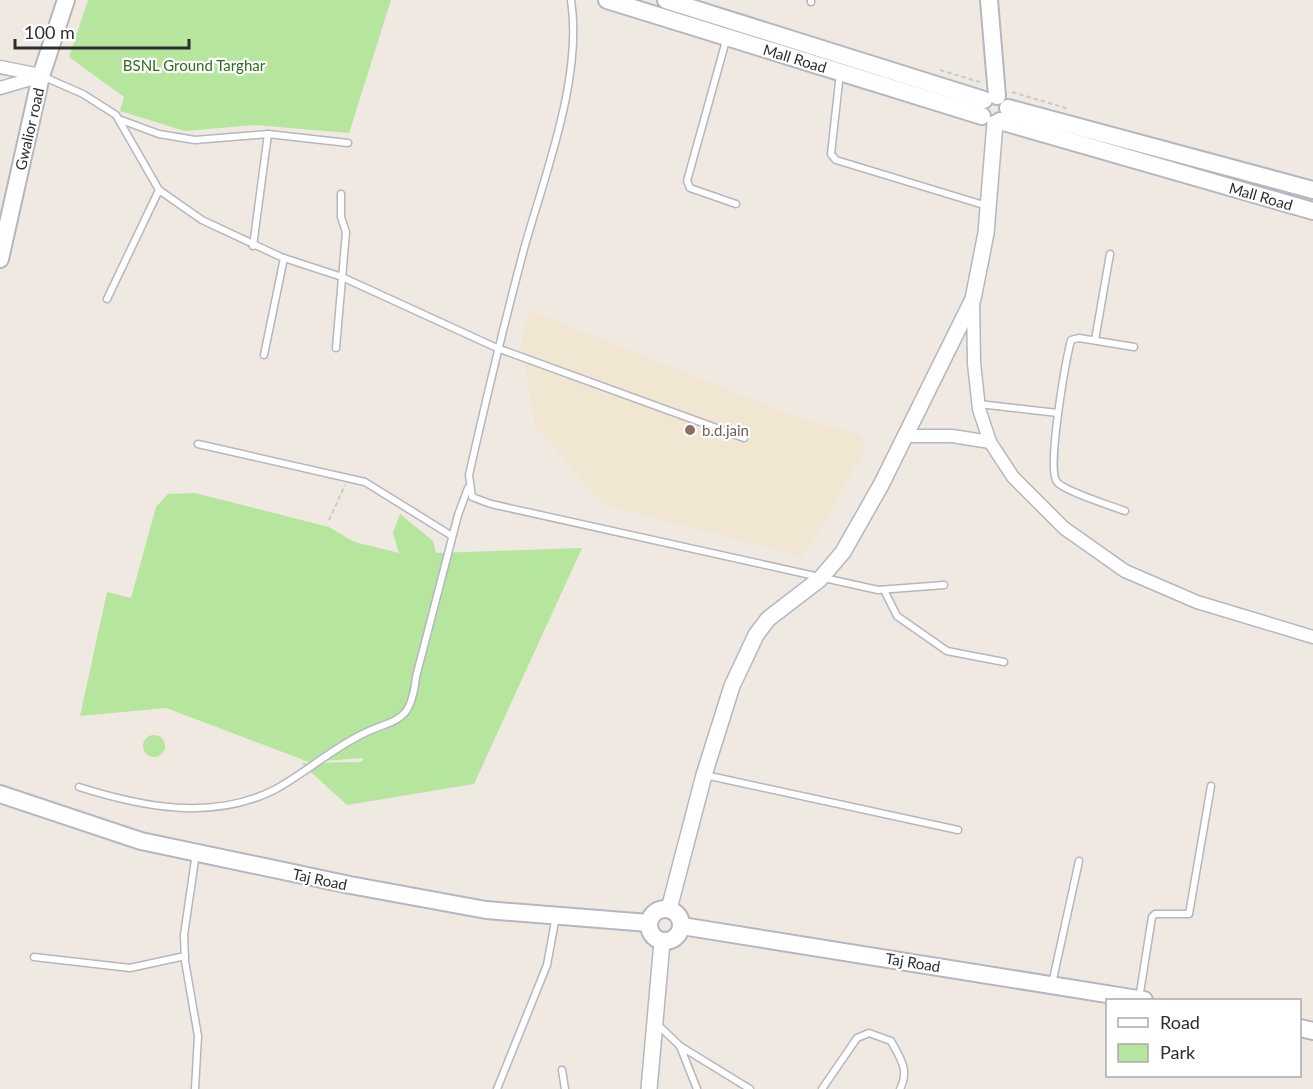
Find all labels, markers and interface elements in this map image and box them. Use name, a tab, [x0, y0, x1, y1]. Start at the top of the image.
scale bar	[15, 12, 189, 50]
text: 100 m	[24, 21, 75, 43]
street label: Mall Road	[761, 40, 829, 76]
park label: BSNL Ground Targhar	[123, 56, 266, 74]
street label: Gwalior road	[11, 86, 47, 172]
street label: Mall Road	[1227, 178, 1295, 214]
place label: b.d.jain	[702, 421, 749, 439]
marker: b.d.jain	[683, 423, 697, 437]
street label: Taj Road	[291, 864, 349, 894]
street label: Taj Road	[884, 949, 942, 975]
legend	[1106, 999, 1301, 1077]
text: Road	[1160, 1011, 1200, 1033]
text: Park	[1160, 1041, 1196, 1063]

